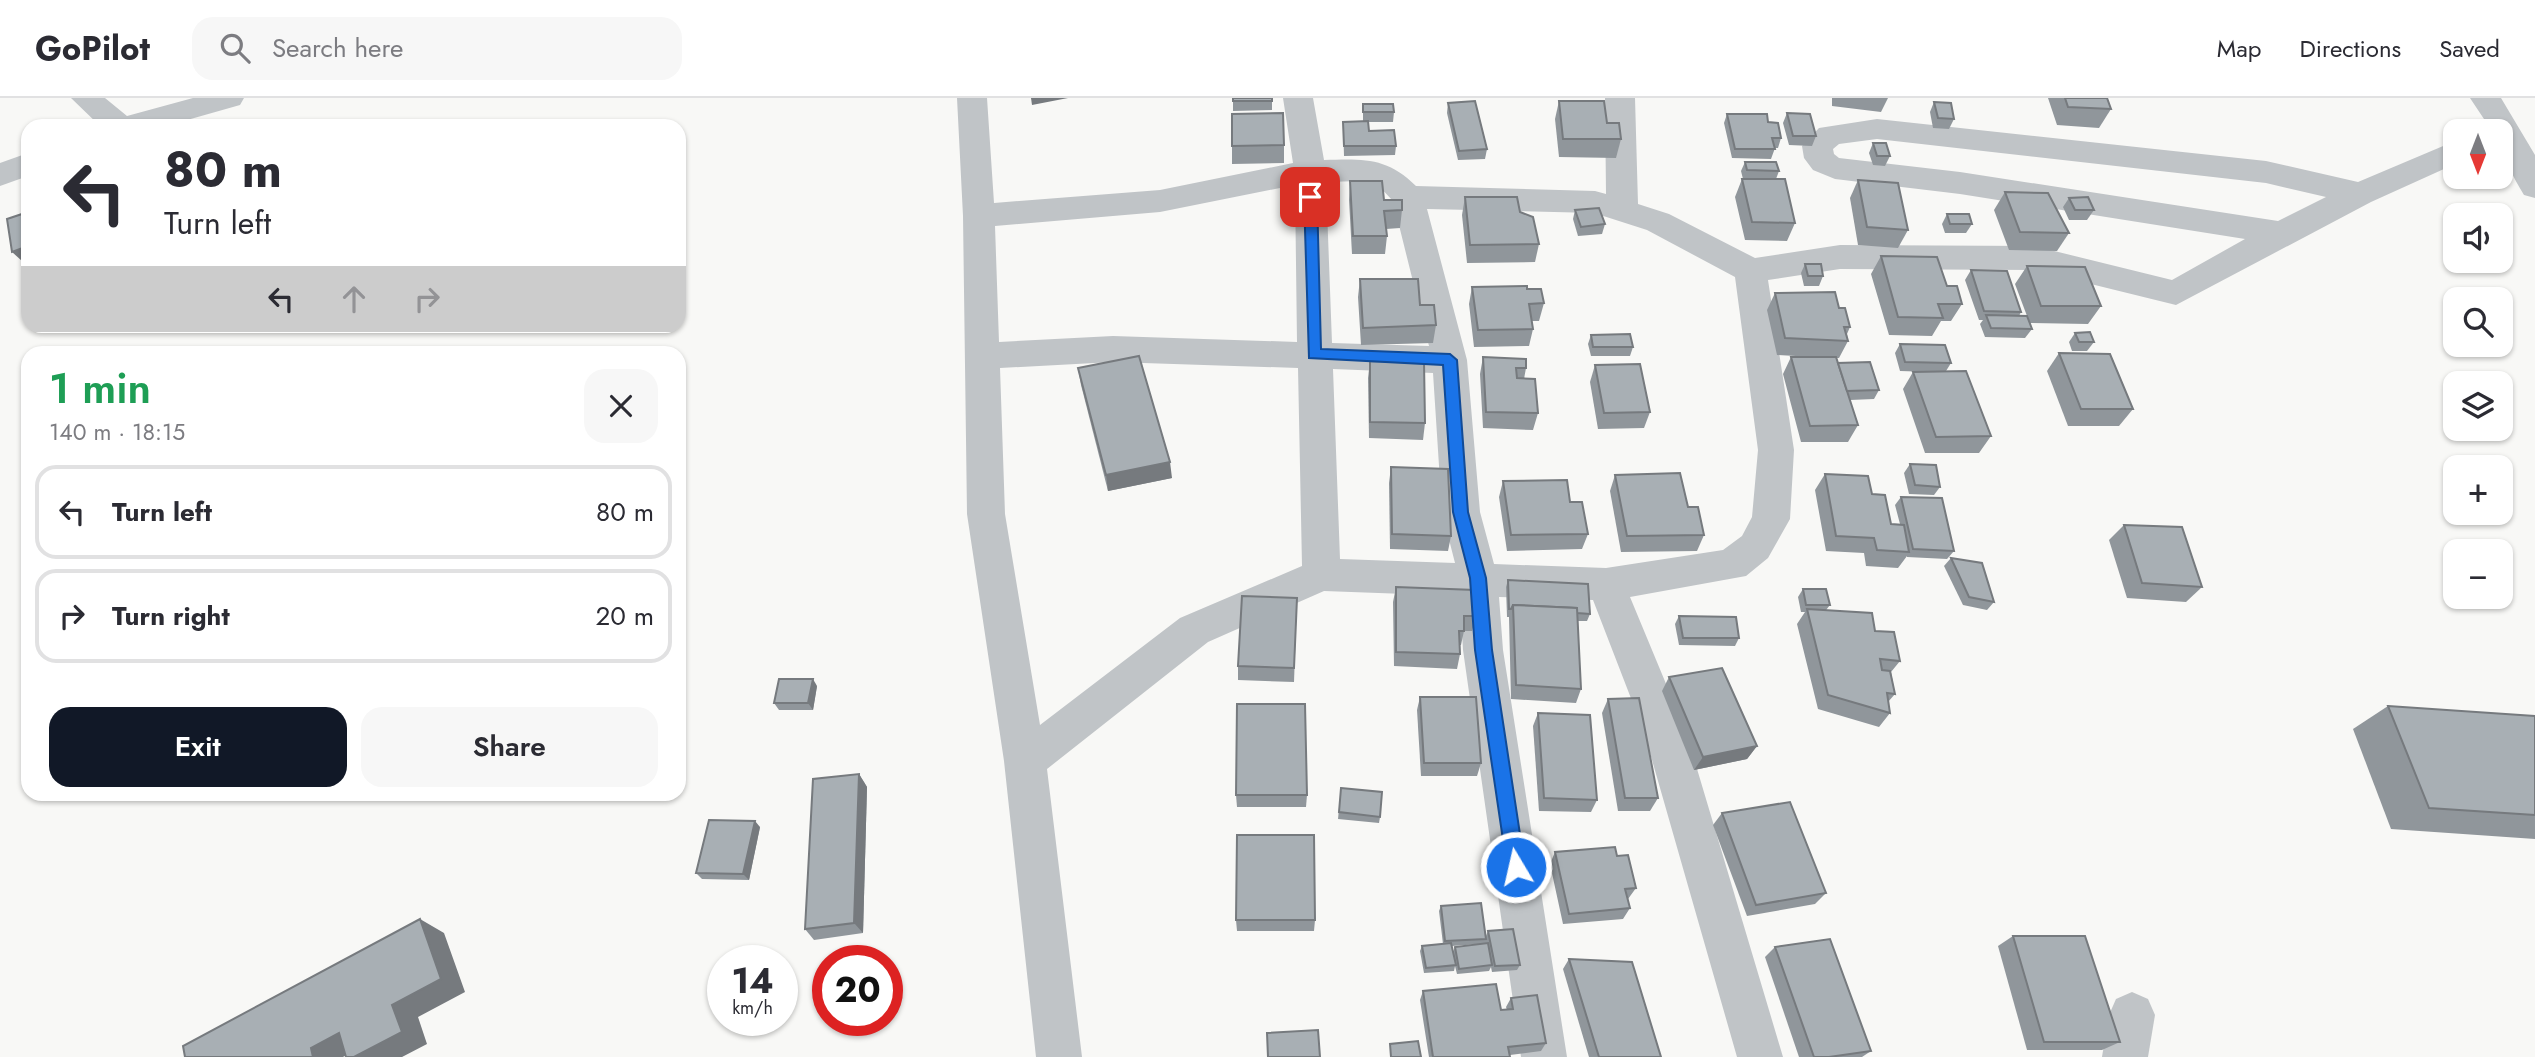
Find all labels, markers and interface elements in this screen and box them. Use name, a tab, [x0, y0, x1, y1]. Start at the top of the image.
search box	[192, 17, 682, 80]
text: GoPilot	[35, 25, 150, 72]
icon: search	[216, 29, 254, 67]
text: Search here	[272, 29, 403, 67]
text: Map	[2217, 31, 2262, 66]
text: Directions	[2300, 31, 2401, 66]
text: Saved	[2439, 31, 2500, 66]
north arrow	[2443, 119, 2513, 189]
map controls	[2443, 119, 2513, 609]
text: 80 m	[164, 135, 282, 205]
icon: left	[49, 147, 140, 238]
pin	[1280, 167, 1340, 227]
icon: arrive	[1291, 178, 1329, 216]
text: Turn left	[164, 200, 271, 246]
button: sound	[2443, 203, 2513, 273]
icon: left	[262, 280, 300, 318]
icon: ahead	[335, 280, 373, 318]
icon: right	[408, 280, 446, 318]
button: search	[2443, 287, 2513, 357]
text: 1 min	[49, 358, 151, 419]
button: close	[584, 369, 658, 443]
button: layers	[2443, 371, 2513, 441]
text: 140 m · 18:15	[49, 415, 185, 449]
button: +	[2443, 455, 2513, 525]
icon: left	[53, 493, 91, 531]
text: Turn left	[112, 493, 212, 531]
text: 80 m	[596, 493, 654, 531]
button: −	[2443, 539, 2513, 609]
icon: right	[53, 597, 91, 635]
text: Turn right	[112, 597, 230, 635]
text: 20 m	[596, 597, 654, 635]
button: Exit	[49, 707, 347, 787]
button: Share	[361, 707, 658, 787]
position arrow	[1479, 830, 1553, 904]
speed limit sign: 20	[812, 945, 903, 1036]
text: 14	[731, 956, 774, 1006]
text: km/h	[732, 995, 773, 1021]

